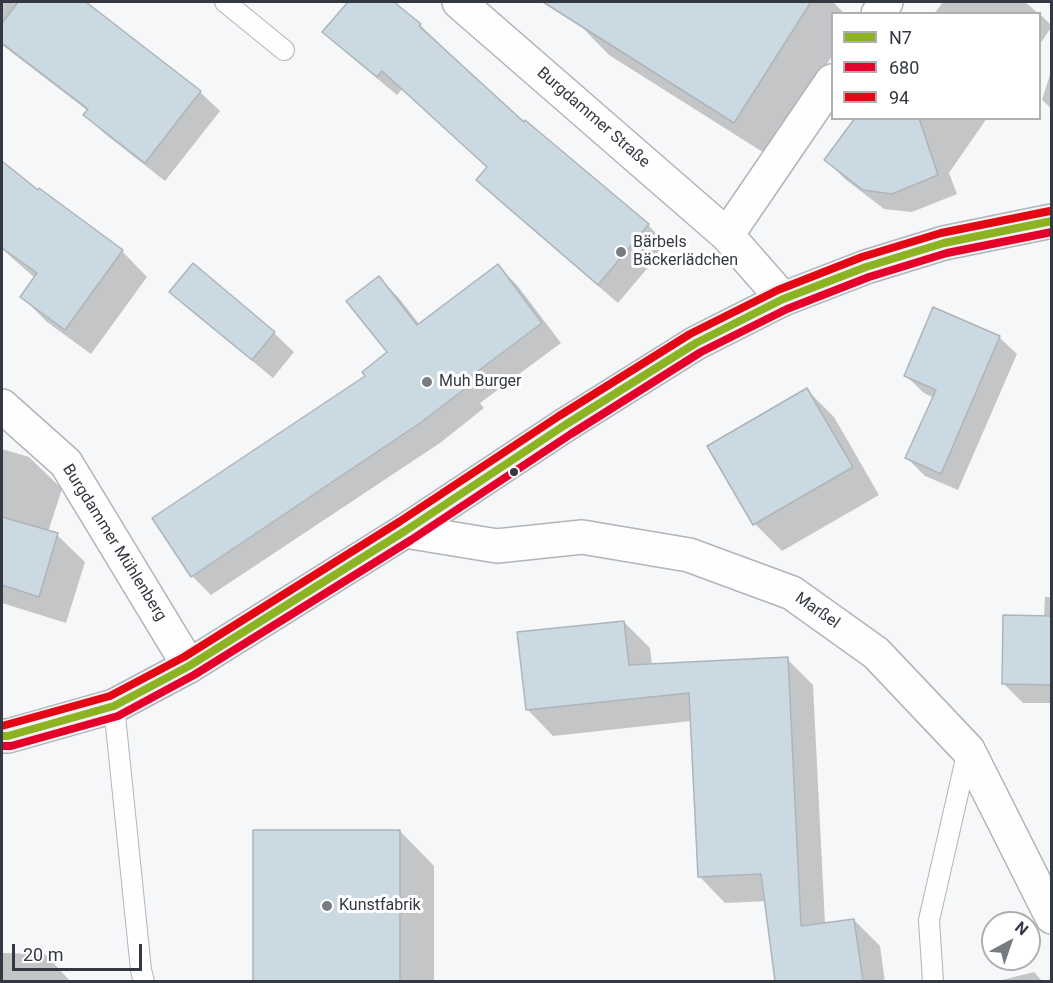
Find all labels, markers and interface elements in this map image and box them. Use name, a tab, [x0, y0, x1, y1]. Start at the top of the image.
legend	[831, 12, 1041, 120]
text: N7	[889, 27, 912, 48]
text: 680	[889, 57, 919, 78]
street label: Burgdammer Straße	[533, 64, 653, 172]
text: 94	[889, 87, 909, 108]
place label: Bärbels Bäckerlädchen	[633, 233, 738, 271]
marker: Bärbels Bäckerlädchen	[614, 245, 628, 259]
place label: Muh Burger	[439, 372, 522, 392]
marker: Muh Burger	[420, 375, 434, 389]
street label: Burgdammer Mühlenberg	[58, 461, 170, 625]
unlabelled marker	[508, 466, 520, 478]
street label: Marßel	[791, 589, 843, 633]
place label: Kunstfabrik	[339, 896, 421, 916]
marker: Kunstfabrik	[320, 899, 334, 913]
north arrow	[981, 911, 1041, 971]
text: N	[1011, 917, 1032, 939]
scale bar	[15, 932, 146, 970]
text: 20 m	[23, 944, 63, 965]

